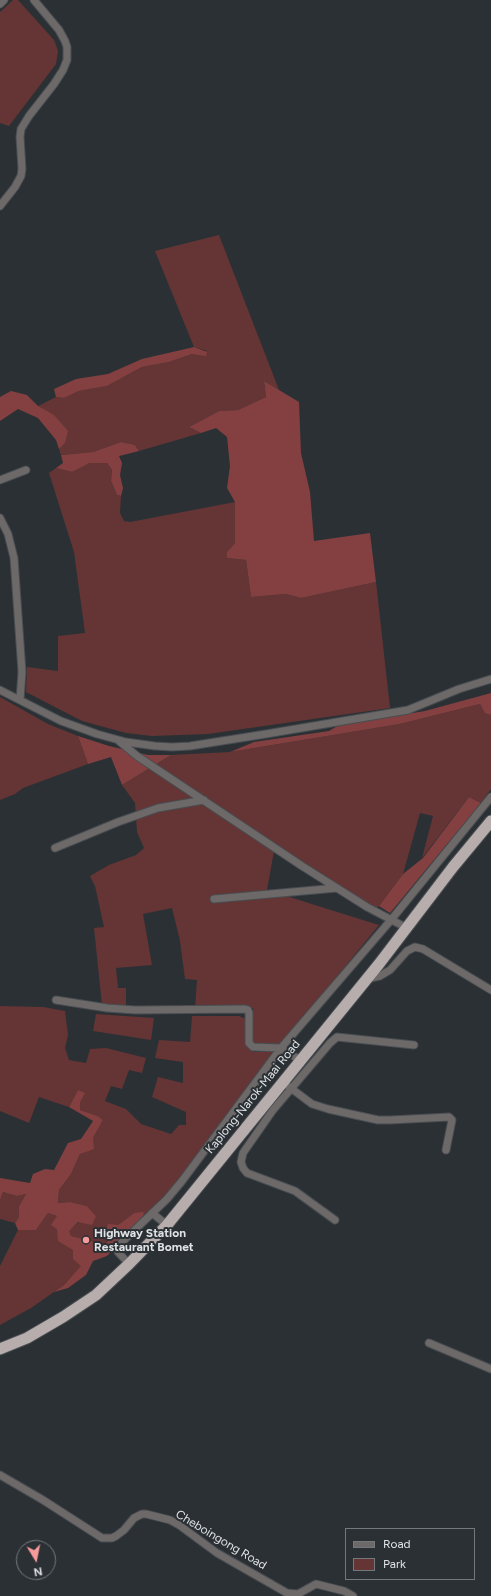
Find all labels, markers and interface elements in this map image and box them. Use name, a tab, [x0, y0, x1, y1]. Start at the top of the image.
street label: Kaplong-Narok-Maai Road	[203, 1037, 303, 1157]
place label: Highway Station Restaurant Bomet	[94, 1226, 194, 1254]
marker: Highway Station Restaurant Bomet	[81, 1235, 91, 1245]
street label: Cheboingong Road	[173, 1507, 269, 1573]
legend	[345, 1528, 475, 1580]
text: Road	[383, 1537, 411, 1551]
north arrow	[16, 1540, 56, 1580]
text: Park	[383, 1557, 406, 1571]
text: N	[33, 1564, 43, 1578]

